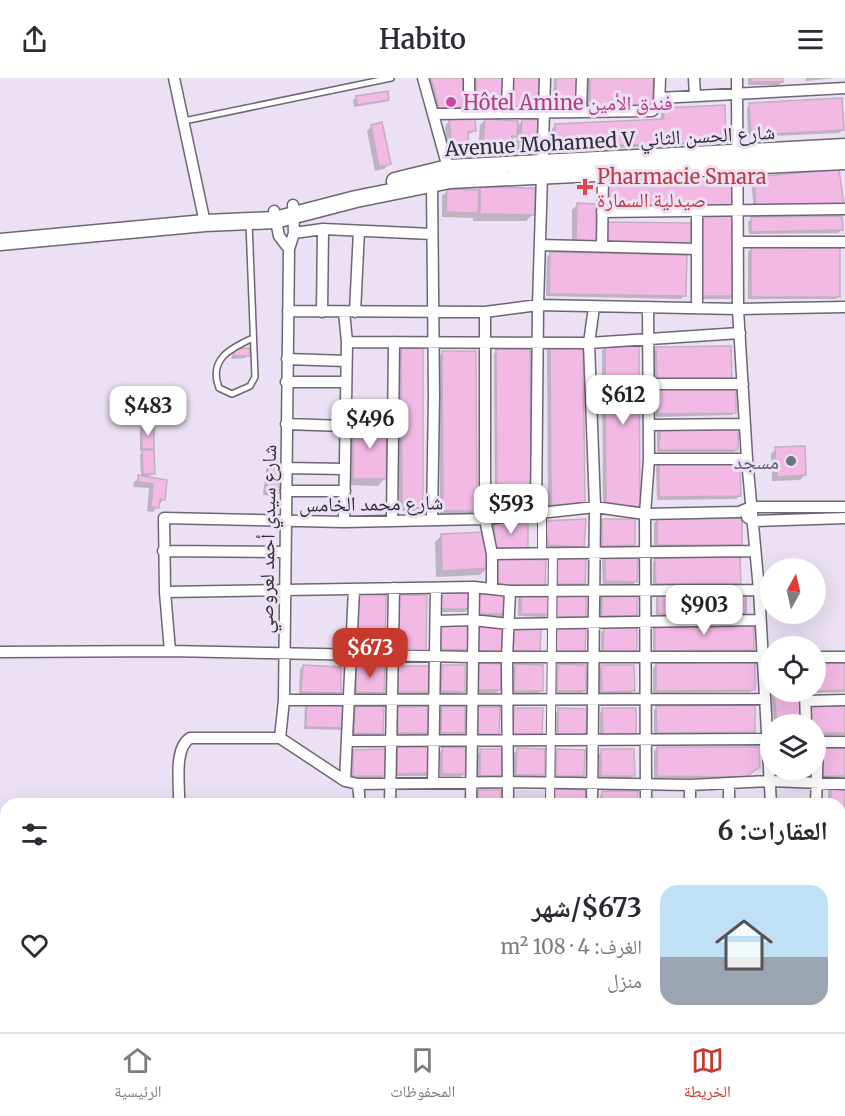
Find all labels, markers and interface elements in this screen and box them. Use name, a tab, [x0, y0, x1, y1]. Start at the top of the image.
text: Habito	[379, 22, 466, 56]
icon: share	[18, 23, 51, 56]
icon: menu	[794, 23, 827, 56]
place label: Hôtel Amine فندق الأمين	[463, 90, 673, 115]
marker: Hôtel Amine فندق الأمين	[444, 95, 458, 109]
street label: Avenue Mohamed V شارع الحسن الثاني	[443, 119, 776, 165]
place label: Pharmacie Smara صيدلية السمارة	[597, 164, 767, 212]
marker: Pharmacie Smara صيدلية السمارة	[578, 180, 592, 194]
pin: $612	[587, 375, 659, 426]
text: $612	[601, 382, 646, 407]
pin: $483	[112, 386, 184, 437]
text: $483	[124, 393, 172, 418]
pin: $496	[334, 399, 406, 450]
text: $496	[345, 406, 395, 431]
street label: شارع سيدي أحمد لعروصي	[253, 444, 285, 634]
place label: مسجد	[734, 449, 779, 474]
marker: مسجد	[784, 454, 798, 468]
pin: $593	[475, 484, 547, 535]
street label: شارع محمد الخامس	[299, 489, 443, 518]
text: $593	[488, 491, 534, 516]
north arrow	[760, 558, 826, 624]
map controls	[760, 558, 826, 780]
pin: $903	[668, 585, 740, 636]
text: $903	[680, 592, 728, 617]
pin: $673	[334, 628, 406, 679]
text: $673	[347, 635, 393, 660]
button: locate	[760, 636, 826, 702]
button: layers	[760, 714, 826, 780]
text: العقارات: 6	[717, 814, 828, 847]
icon: filters	[18, 818, 51, 851]
text: $673/شهر	[532, 891, 642, 924]
icon: home	[708, 909, 780, 981]
icon: heart	[18, 929, 51, 962]
text: الغرف: 4 · 108 m²	[501, 934, 642, 959]
text: منزل	[607, 968, 642, 993]
tab: الرئيسية	[114, 1044, 162, 1107]
tab: المحفوظات	[390, 1044, 455, 1107]
tab: الخريطة	[684, 1044, 731, 1107]

